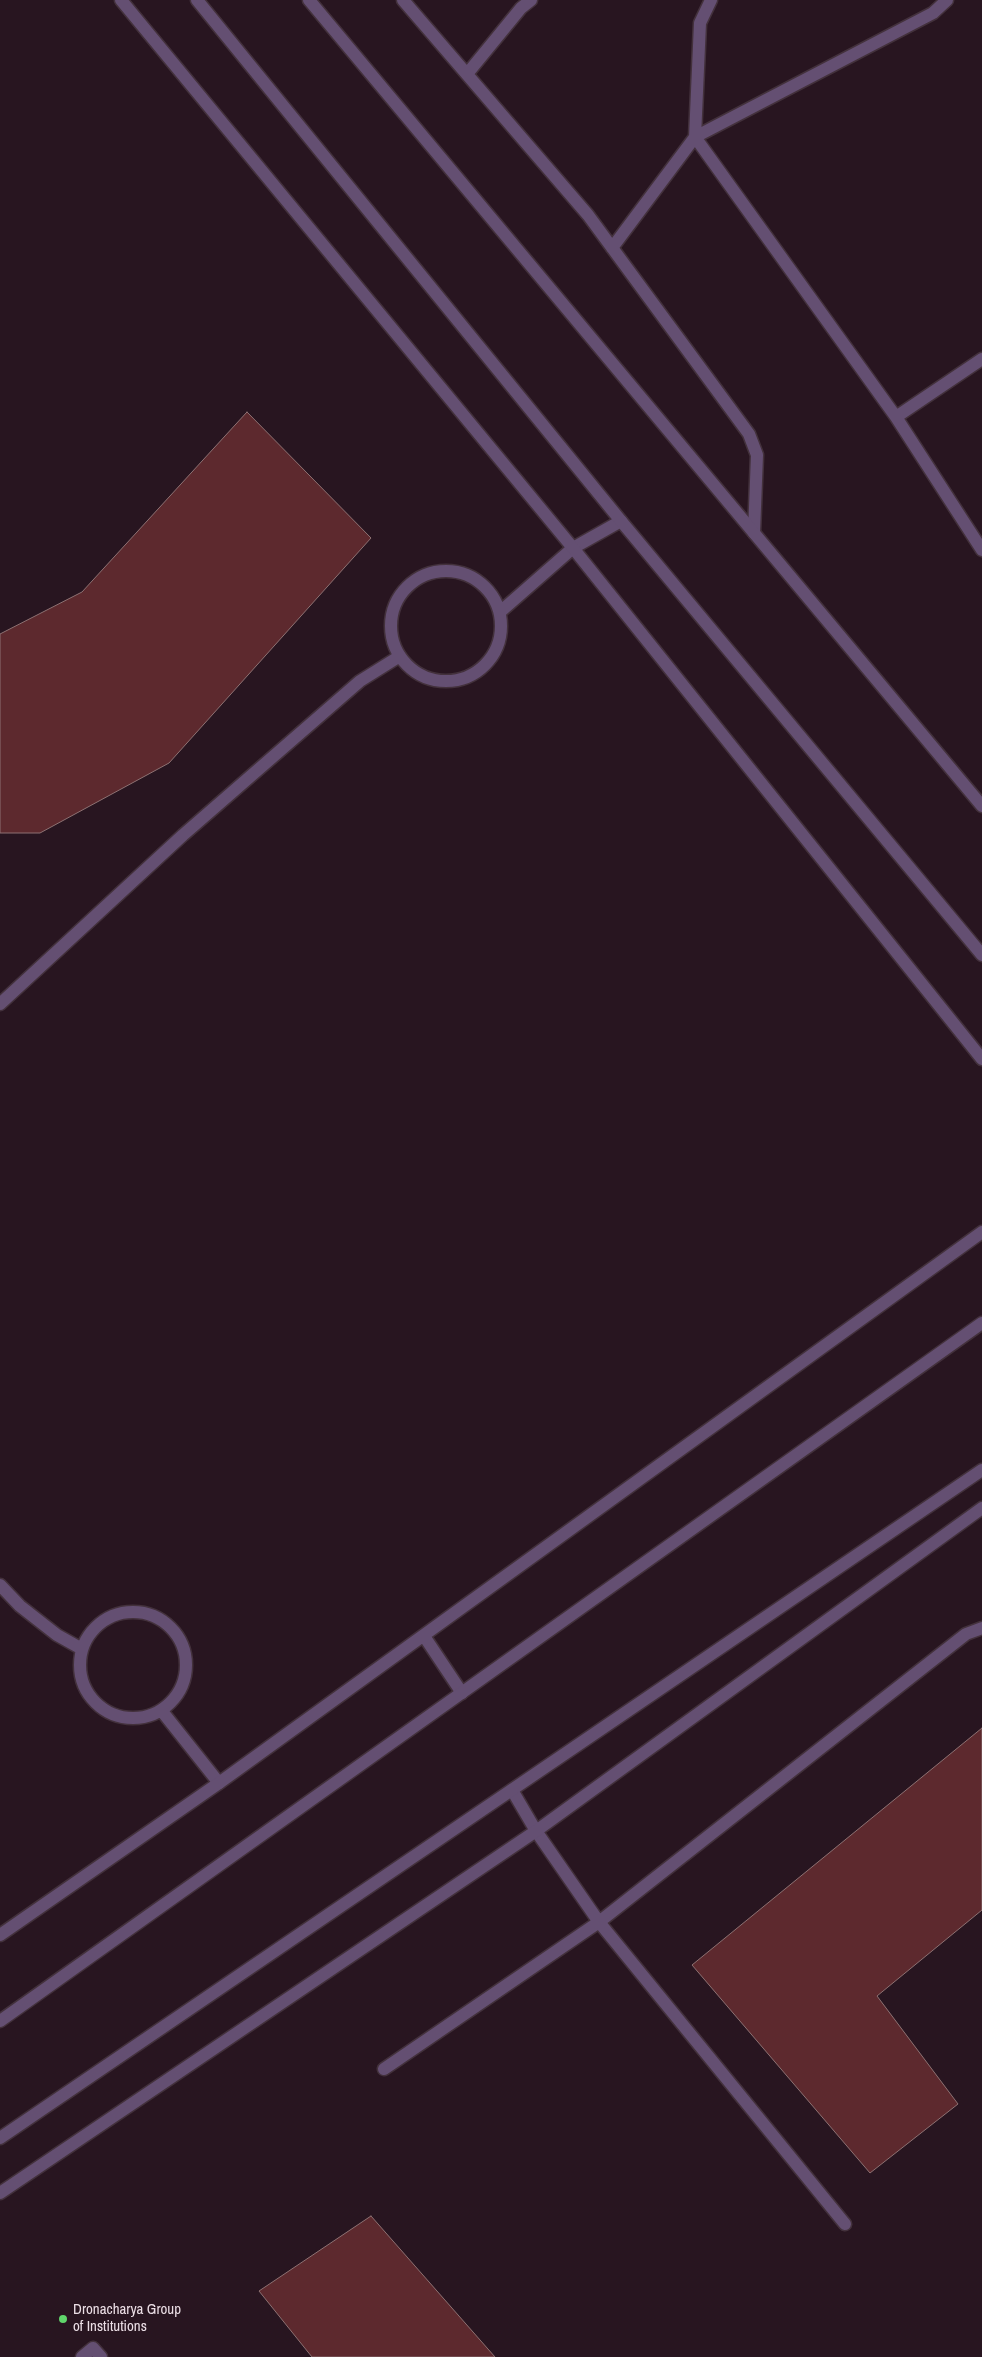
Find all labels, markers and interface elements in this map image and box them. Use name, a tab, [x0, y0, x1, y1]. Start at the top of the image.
place label: Dronacharya Group of Institutions	[73, 2301, 181, 2336]
marker: Dronacharya Group of Institutions	[57, 2313, 69, 2325]

